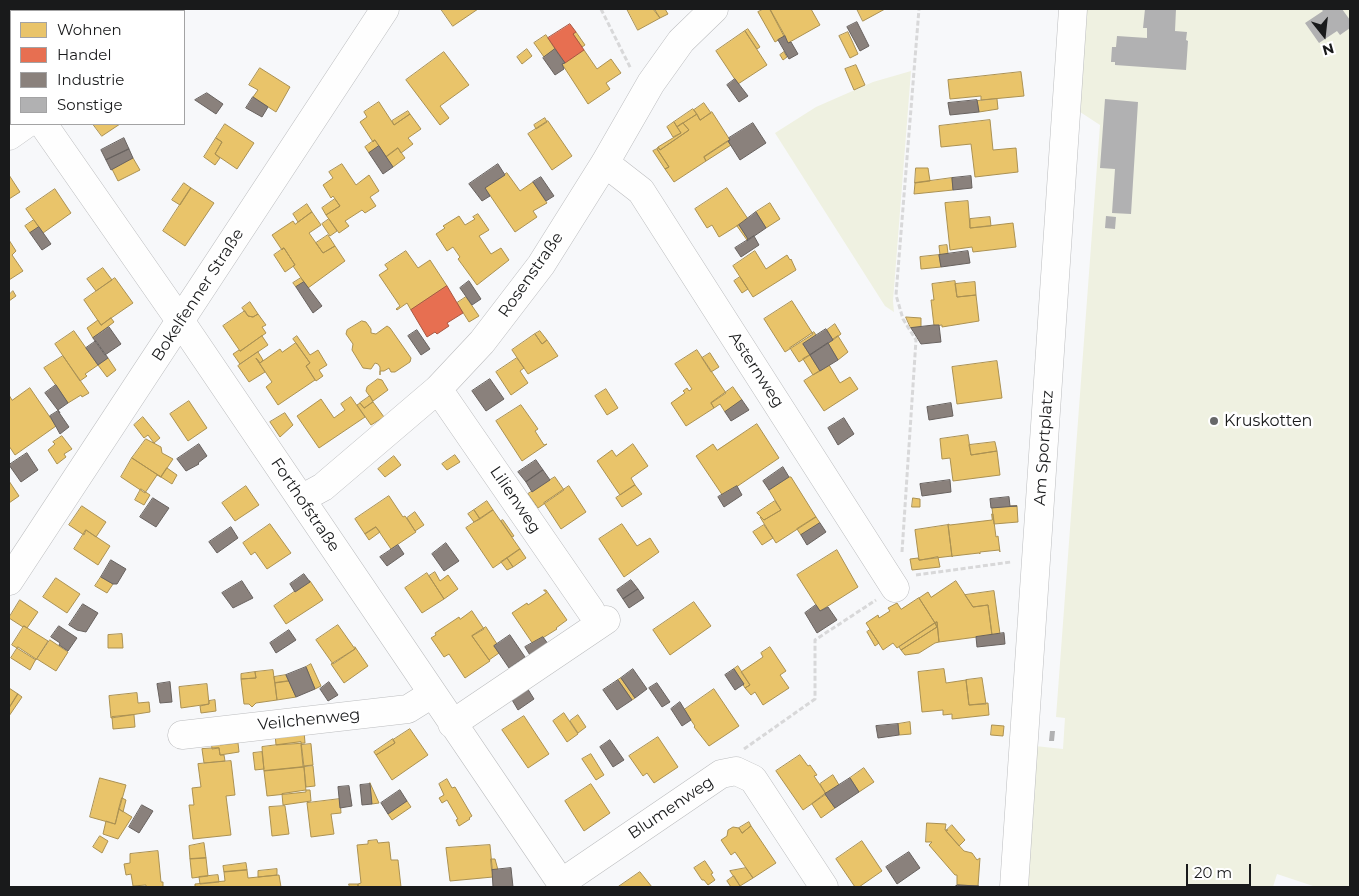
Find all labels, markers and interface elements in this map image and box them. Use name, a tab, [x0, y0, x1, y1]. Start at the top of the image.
legend	[10, 10, 185, 125]
north arrow	[1299, 10, 1349, 60]
text: Wohnen	[57, 20, 122, 39]
text: N	[1320, 39, 1336, 60]
text: Handel	[57, 45, 111, 64]
text: Industrie	[57, 70, 124, 89]
text: Sonstige	[57, 95, 123, 114]
street label: Bokelfenner Straße	[148, 225, 248, 365]
street label: Rosenstraße	[495, 229, 567, 321]
street label: Asternweg	[724, 329, 788, 411]
street label: Am Sportplatz	[1030, 390, 1058, 506]
place label: Kruskotten	[1224, 411, 1312, 431]
marker: Kruskotten	[1208, 415, 1220, 427]
street label: Forthofstraße	[267, 454, 343, 556]
street label: Lilienweg	[485, 463, 545, 537]
street label: Veilchenweg	[257, 705, 361, 735]
street label: Blumenweg	[625, 772, 717, 844]
scale bar	[1189, 854, 1254, 886]
text: 20 m	[1194, 863, 1232, 882]

